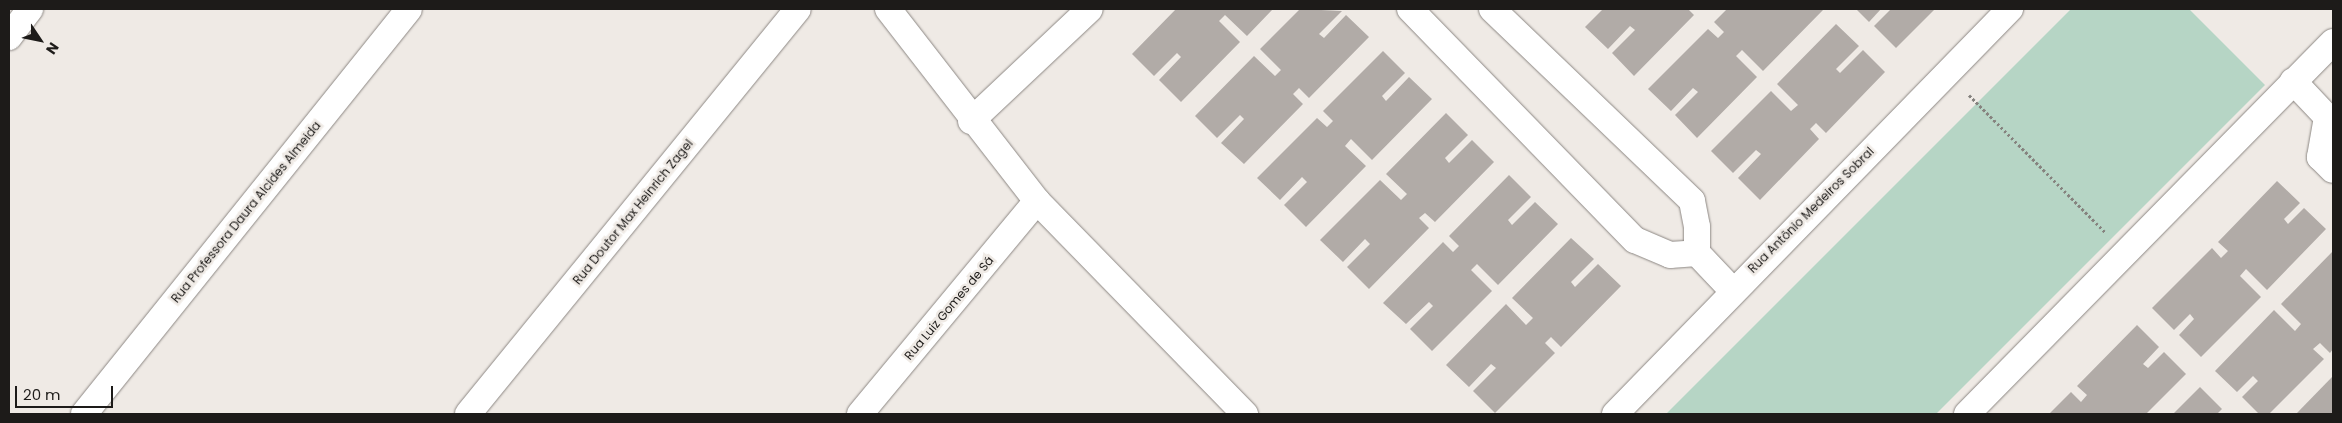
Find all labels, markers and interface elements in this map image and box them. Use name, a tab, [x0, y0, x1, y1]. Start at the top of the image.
north arrow	[15, 15, 65, 65]
text: N	[41, 38, 64, 58]
street label: Rua Professora Daura Alcides Almeida	[168, 118, 324, 306]
street label: Rua Doutor Max Heinrich Zagel	[570, 137, 696, 287]
street label: Rua Antônio Medeiros Sobral	[1745, 144, 1877, 276]
street label: Rua Luiz Gomes de Sá	[901, 253, 997, 363]
scale bar	[18, 376, 115, 408]
text: 20 m	[23, 384, 61, 405]

